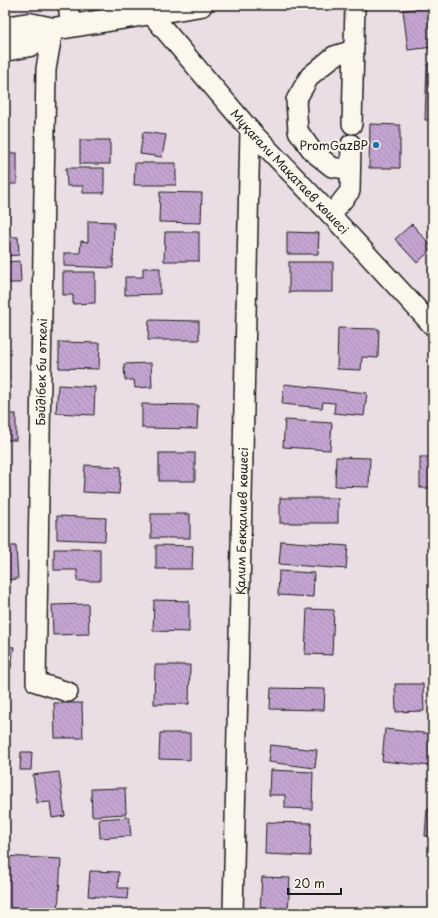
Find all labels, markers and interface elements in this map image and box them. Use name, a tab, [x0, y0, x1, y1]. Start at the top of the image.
street label: Мұқағали Мақатаев көшесі	[227, 105, 353, 238]
place label: PromGazBP	[299, 136, 368, 154]
marker: PromGazBP	[371, 140, 381, 150]
street label: Бәйдібек би өткелі	[31, 318, 51, 426]
street label: Қалим Бекқалиев көшесі	[231, 447, 252, 595]
scale bar	[288, 870, 341, 896]
text: 20 m	[294, 874, 325, 892]

